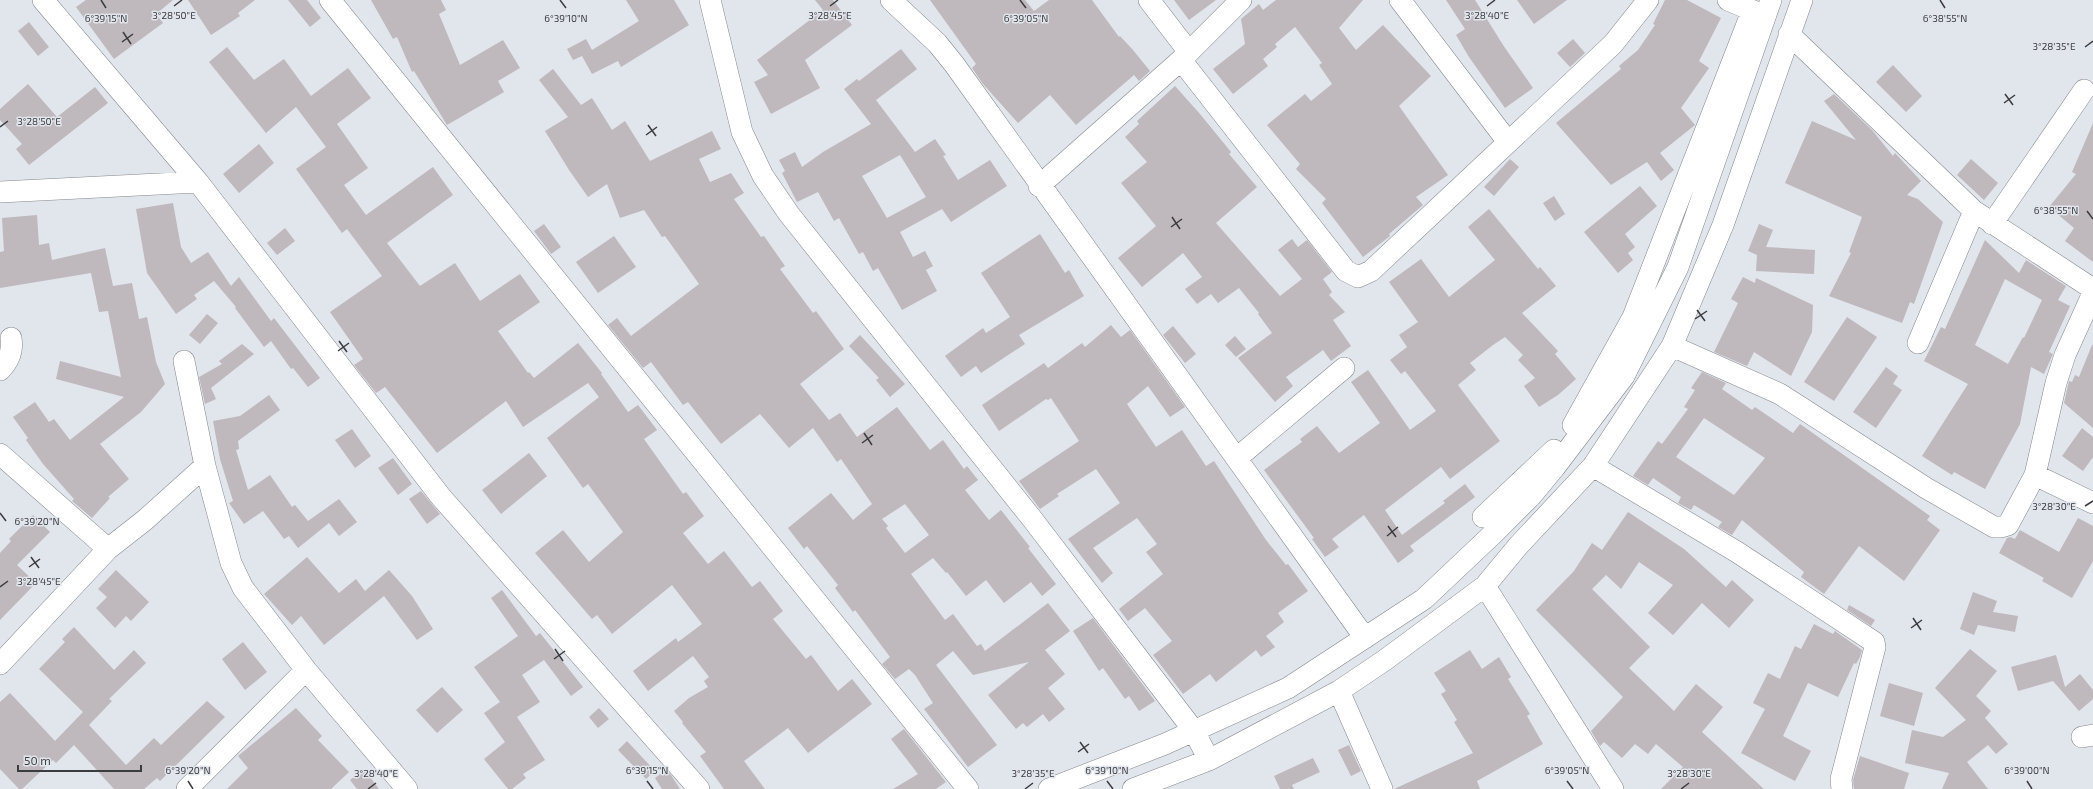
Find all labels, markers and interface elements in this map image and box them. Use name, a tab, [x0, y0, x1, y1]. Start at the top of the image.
text: 3°28'50"E	[152, 9, 196, 21]
text: 3°28'45"E	[808, 9, 852, 21]
text: 3°28'40"E	[1465, 9, 1509, 21]
text: 6°39'15"N	[85, 12, 127, 24]
text: 6°39'10"N	[544, 12, 588, 24]
text: 6°39'05"N	[1004, 12, 1048, 24]
text: 6°38'55"N	[1923, 12, 1967, 24]
text: 3°28'35"E	[2032, 40, 2076, 52]
text: 3°28'50"E	[17, 115, 61, 127]
text: 6°38'55"N	[2034, 204, 2078, 216]
text: 3°28'30"E	[2032, 500, 2076, 512]
text: 6°39'20"N	[15, 515, 59, 527]
text: 3°28'45"E	[17, 575, 61, 587]
scale bar	[18, 747, 141, 773]
text: 50 m	[24, 753, 51, 767]
text: 6°39'20"N	[166, 764, 210, 776]
text: 6°39'15"N	[626, 764, 668, 776]
text: 6°39'10"N	[1085, 764, 1129, 776]
text: 6°39'05"N	[1545, 764, 1589, 776]
text: 6°39'00"N	[2004, 764, 2050, 776]
text: 3°28'40"E	[354, 767, 398, 779]
text: 3°28'35"E	[1011, 767, 1055, 779]
text: 3°28'30"E	[1667, 767, 1711, 779]

